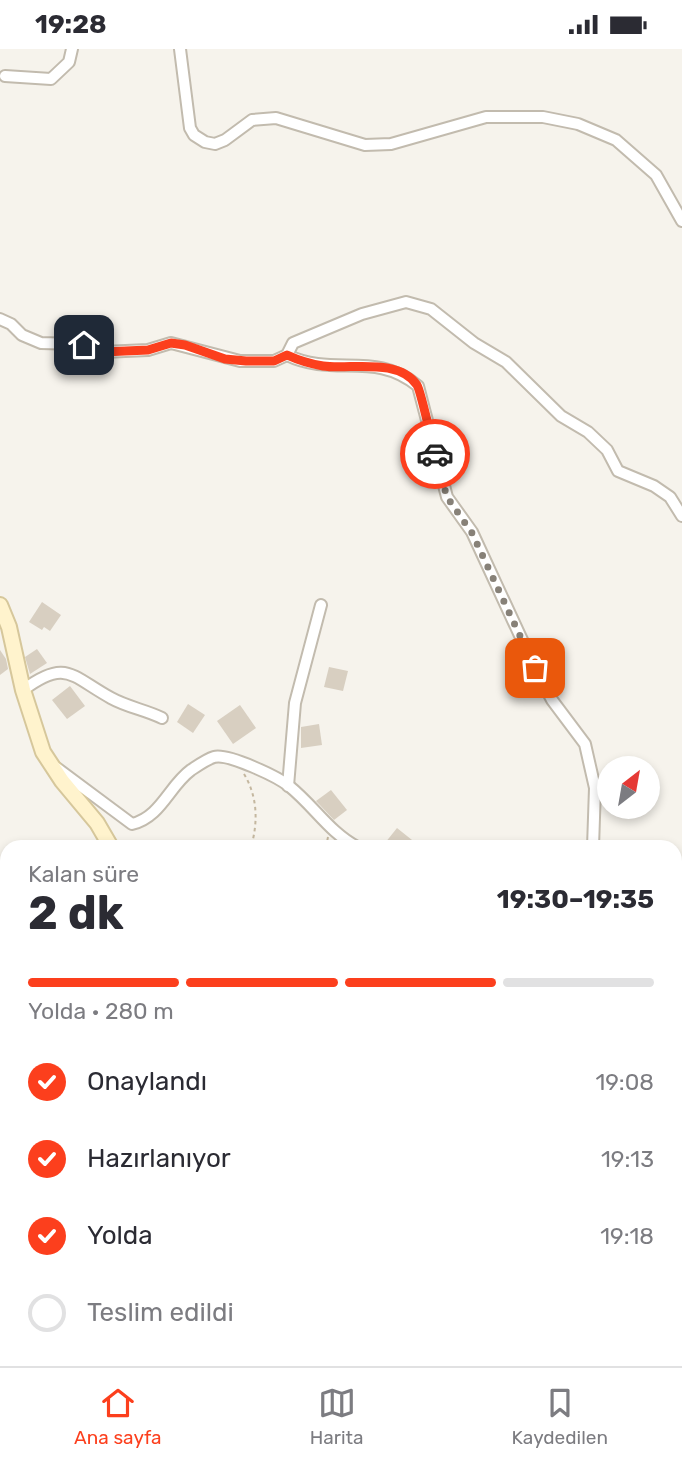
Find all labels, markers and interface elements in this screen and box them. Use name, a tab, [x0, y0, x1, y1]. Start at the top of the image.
text: 19:28	[35, 9, 107, 40]
pin	[54, 315, 114, 375]
icon: home	[65, 326, 103, 364]
courier	[400, 419, 470, 489]
icon: car	[416, 435, 454, 473]
pin	[505, 638, 565, 698]
icon: bag	[516, 649, 554, 687]
north arrow	[597, 756, 660, 819]
map controls	[597, 756, 660, 819]
text: Kalan süre	[28, 860, 139, 888]
text: 19:30–19:35	[497, 884, 654, 915]
text: 2 dk	[28, 886, 124, 941]
text: Yolda · 280 m	[28, 997, 174, 1025]
icon: check	[28, 1063, 66, 1101]
text: Onaylandı	[87, 1066, 207, 1097]
text: 19:08	[595, 1068, 654, 1096]
icon: check	[28, 1140, 66, 1178]
text: Hazırlanıyor	[87, 1143, 231, 1174]
text: 19:13	[601, 1145, 654, 1173]
icon: check	[28, 1217, 66, 1255]
text: Yolda	[87, 1220, 153, 1251]
text: 19:18	[600, 1222, 654, 1250]
text: Teslim edildi	[87, 1297, 234, 1328]
tab: Ana sayfa	[74, 1384, 162, 1449]
tab: Harita	[310, 1384, 363, 1449]
tab: Kaydedilen	[512, 1384, 608, 1449]

